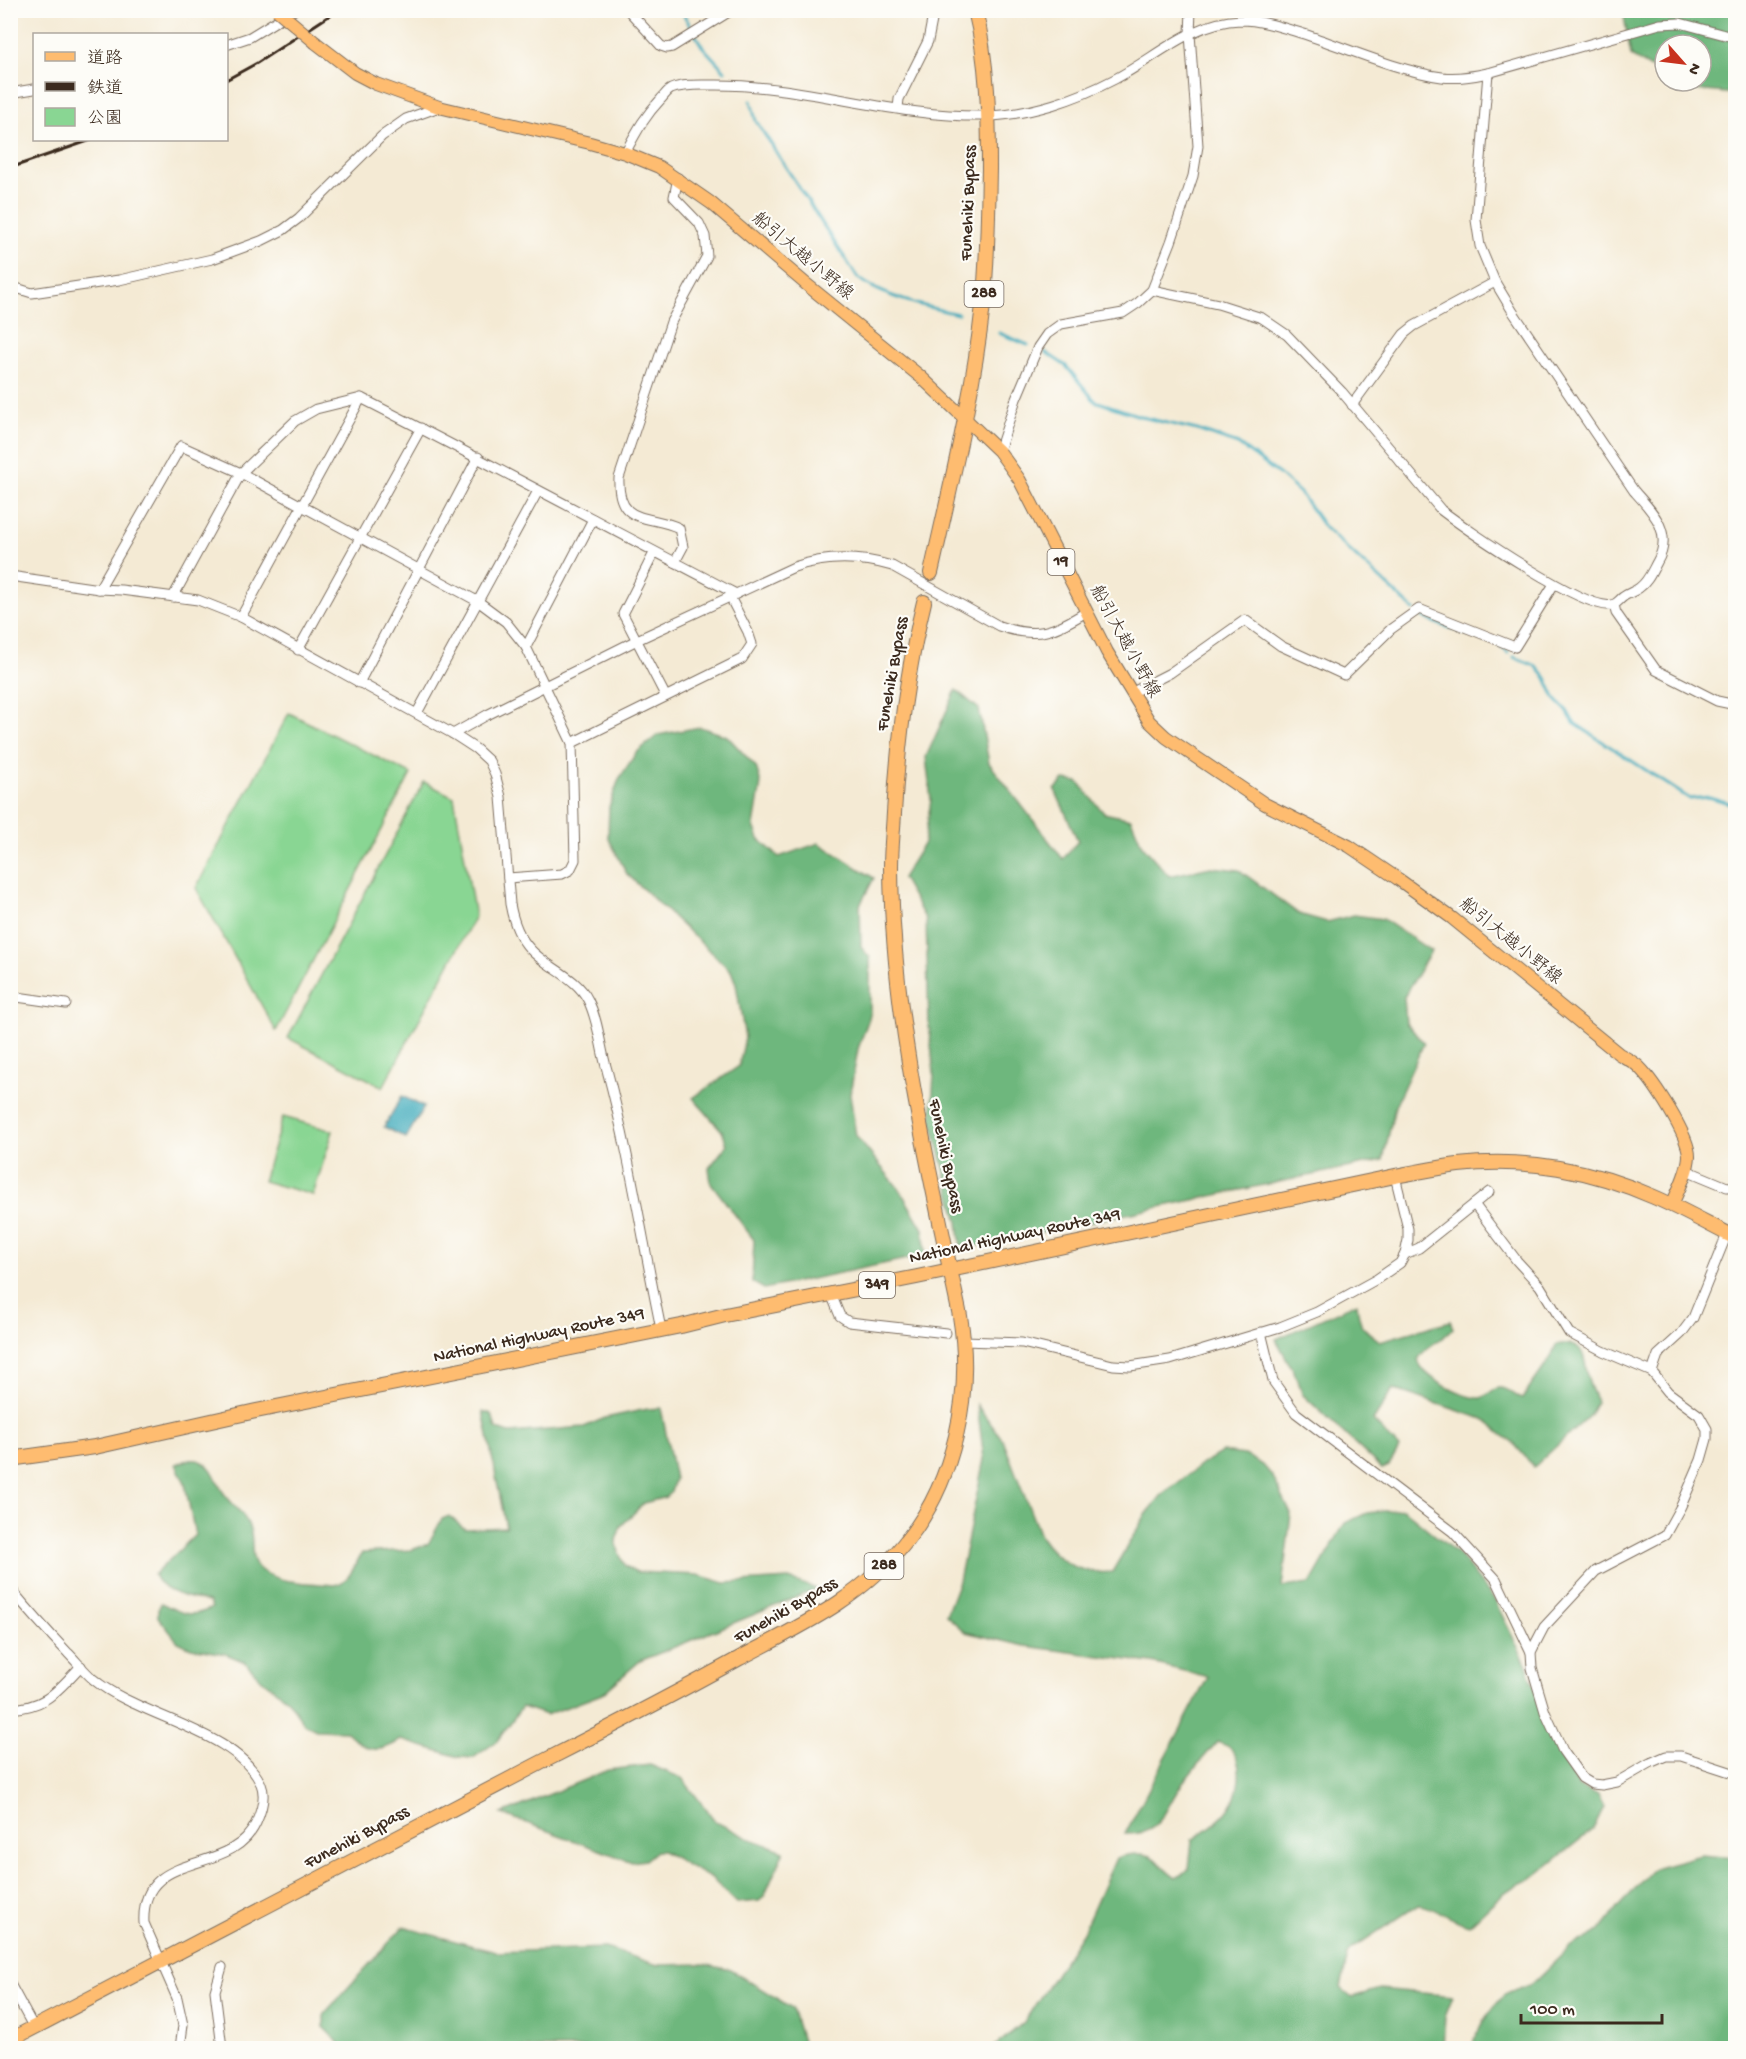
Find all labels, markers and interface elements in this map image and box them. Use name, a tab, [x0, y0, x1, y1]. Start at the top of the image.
legend	[33, 33, 228, 141]
north arrow	[1653, 33, 1713, 93]
text: 道路	[87, 48, 123, 70]
text: N	[1682, 59, 1704, 78]
text: 鉄道	[87, 78, 123, 100]
text: 公園	[87, 109, 123, 130]
street label: Funehiki Bypass	[956, 144, 982, 262]
street label: 船引大越小野線	[747, 208, 858, 306]
road number: 288	[964, 281, 1004, 307]
road number: 19	[1048, 549, 1074, 575]
street label: 船引大越小野線	[1084, 581, 1165, 702]
street label: Funehiki Bypass	[872, 614, 914, 734]
street label: 船引大越小野線	[1454, 893, 1566, 990]
street label: Funehiki Bypass	[923, 1096, 968, 1216]
street label: National Highway Route 349	[908, 1204, 1122, 1270]
road number: 349	[859, 1272, 895, 1298]
street label: National Highway Route 349	[432, 1303, 646, 1369]
road number: 288	[864, 1553, 904, 1579]
street label: Funehiki Bypass	[730, 1572, 842, 1649]
street label: Funehiki Bypass	[300, 1801, 414, 1875]
scale bar	[1521, 1987, 1662, 2025]
text: 100 m	[1529, 2000, 1575, 2021]

